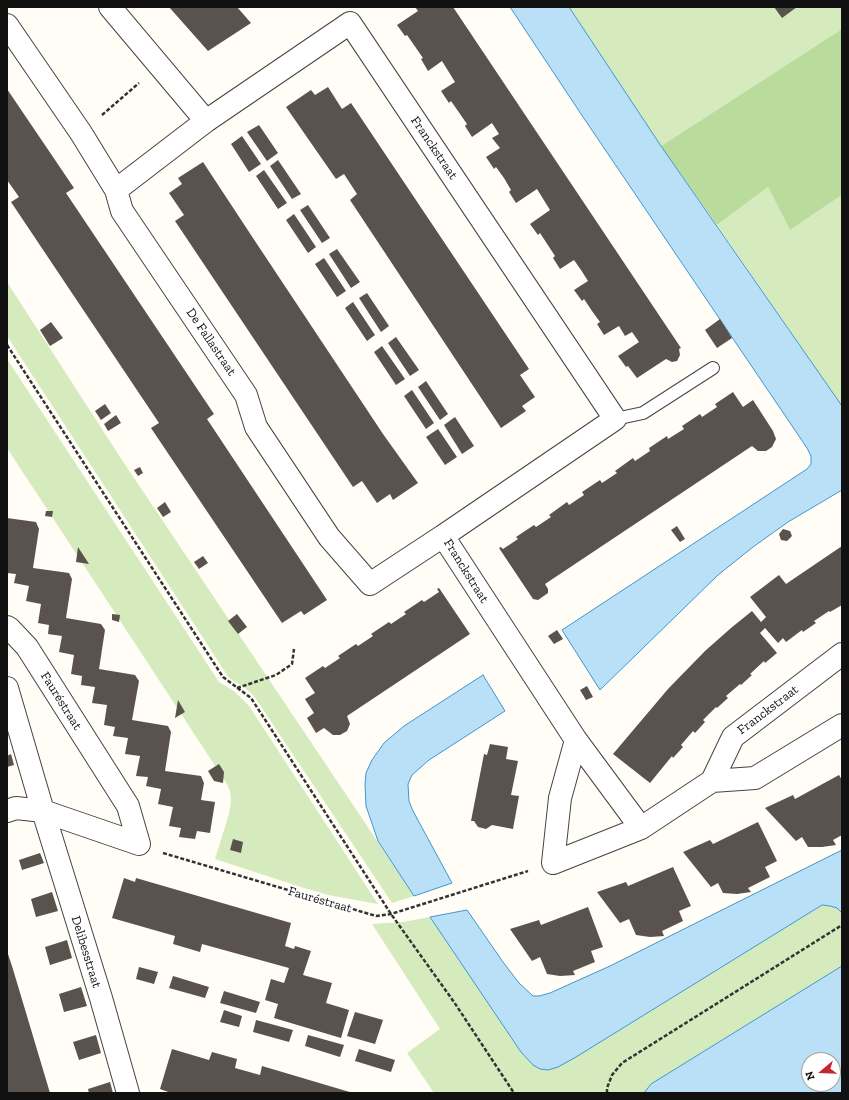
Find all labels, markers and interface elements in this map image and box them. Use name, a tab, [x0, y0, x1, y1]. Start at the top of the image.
street label: Franckstraat	[407, 114, 461, 182]
street label: De Fallastraat	[183, 305, 239, 379]
street label: Franckstraat	[440, 536, 492, 606]
street label: Fauréstraat	[37, 669, 85, 733]
street label: Franckstraat	[734, 682, 802, 738]
street label: Fauréstraat	[286, 883, 354, 917]
street label: Delibesstraat	[68, 914, 104, 990]
north arrow	[801, 1052, 841, 1092]
text: N	[803, 1070, 818, 1082]

